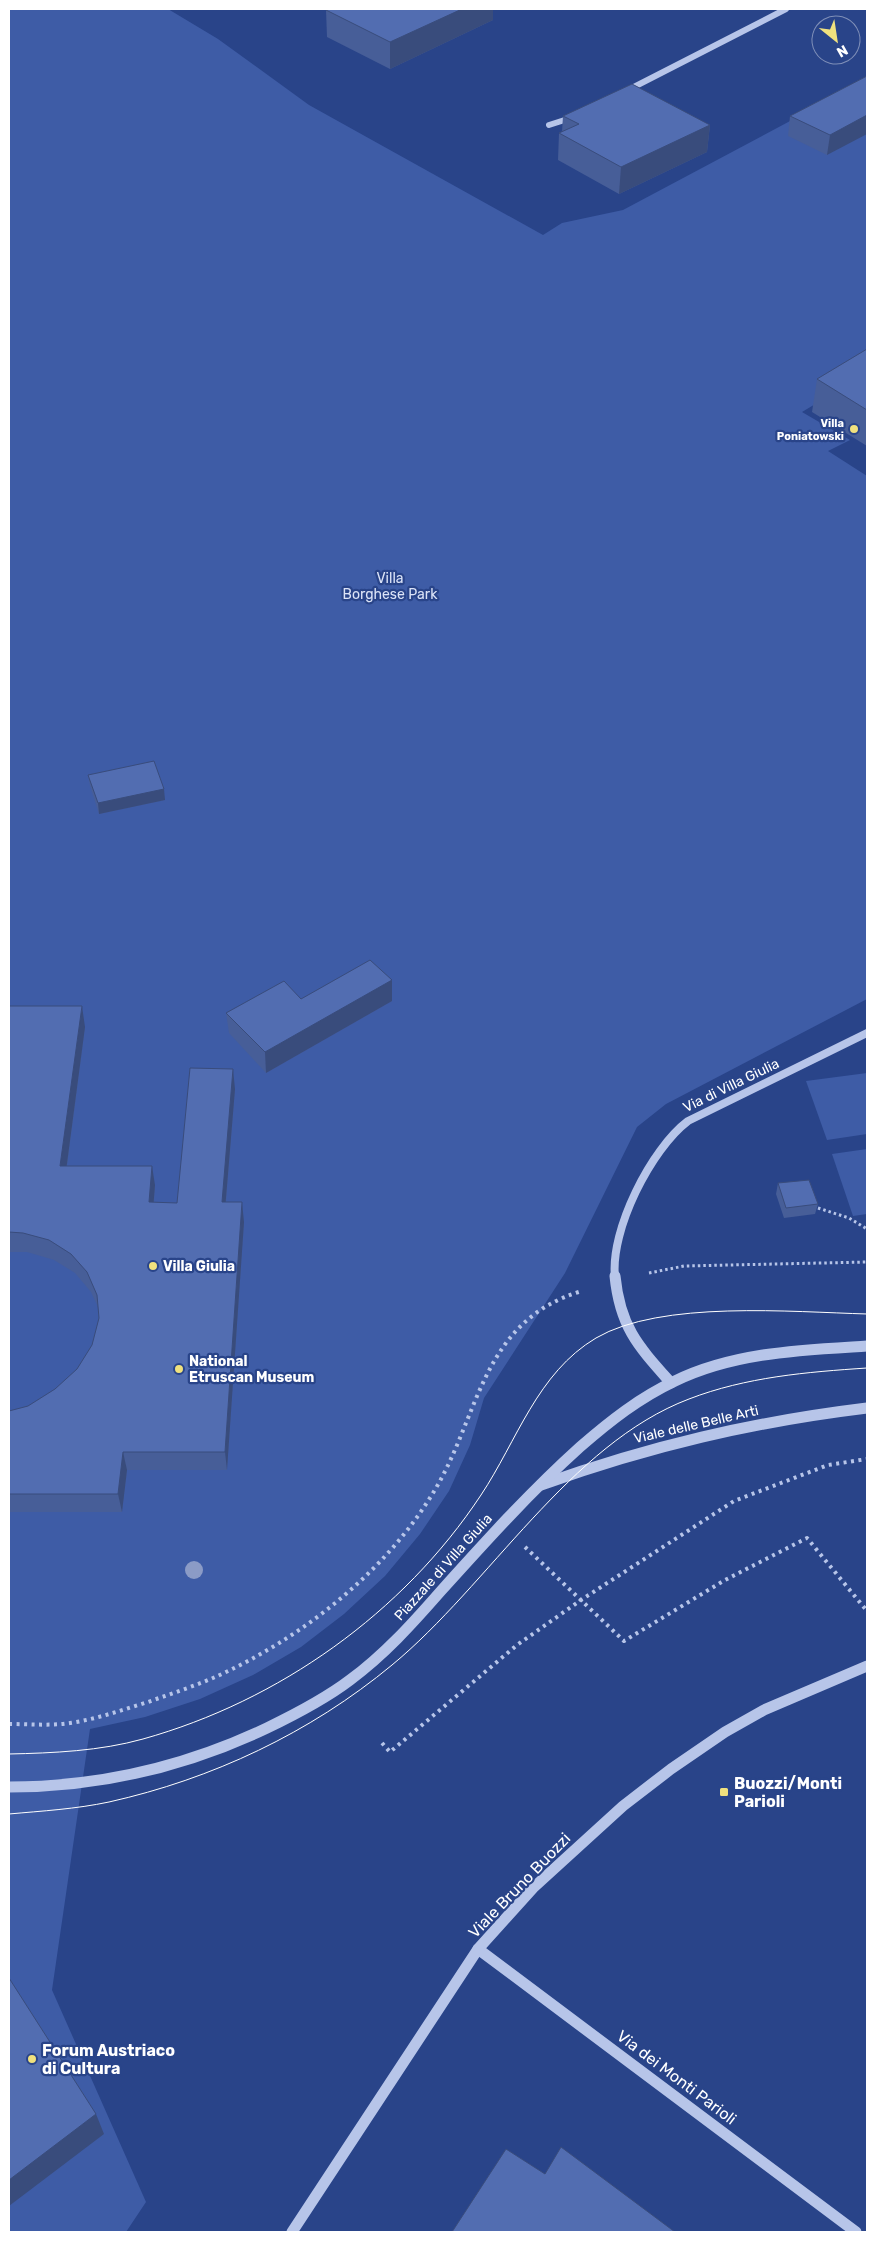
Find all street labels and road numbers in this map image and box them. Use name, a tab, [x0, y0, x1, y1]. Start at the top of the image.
street label: Via di Villa Giulia	[680, 1055, 782, 1116]
street label: Viale delle Belle Arti	[632, 1402, 760, 1447]
street label: Piazzale di Villa Giulia	[391, 1510, 496, 1624]
street label: Viale Bruno Buozzi	[464, 1829, 574, 1942]
street label: Via dei Monti Parioli	[613, 2026, 740, 2129]

